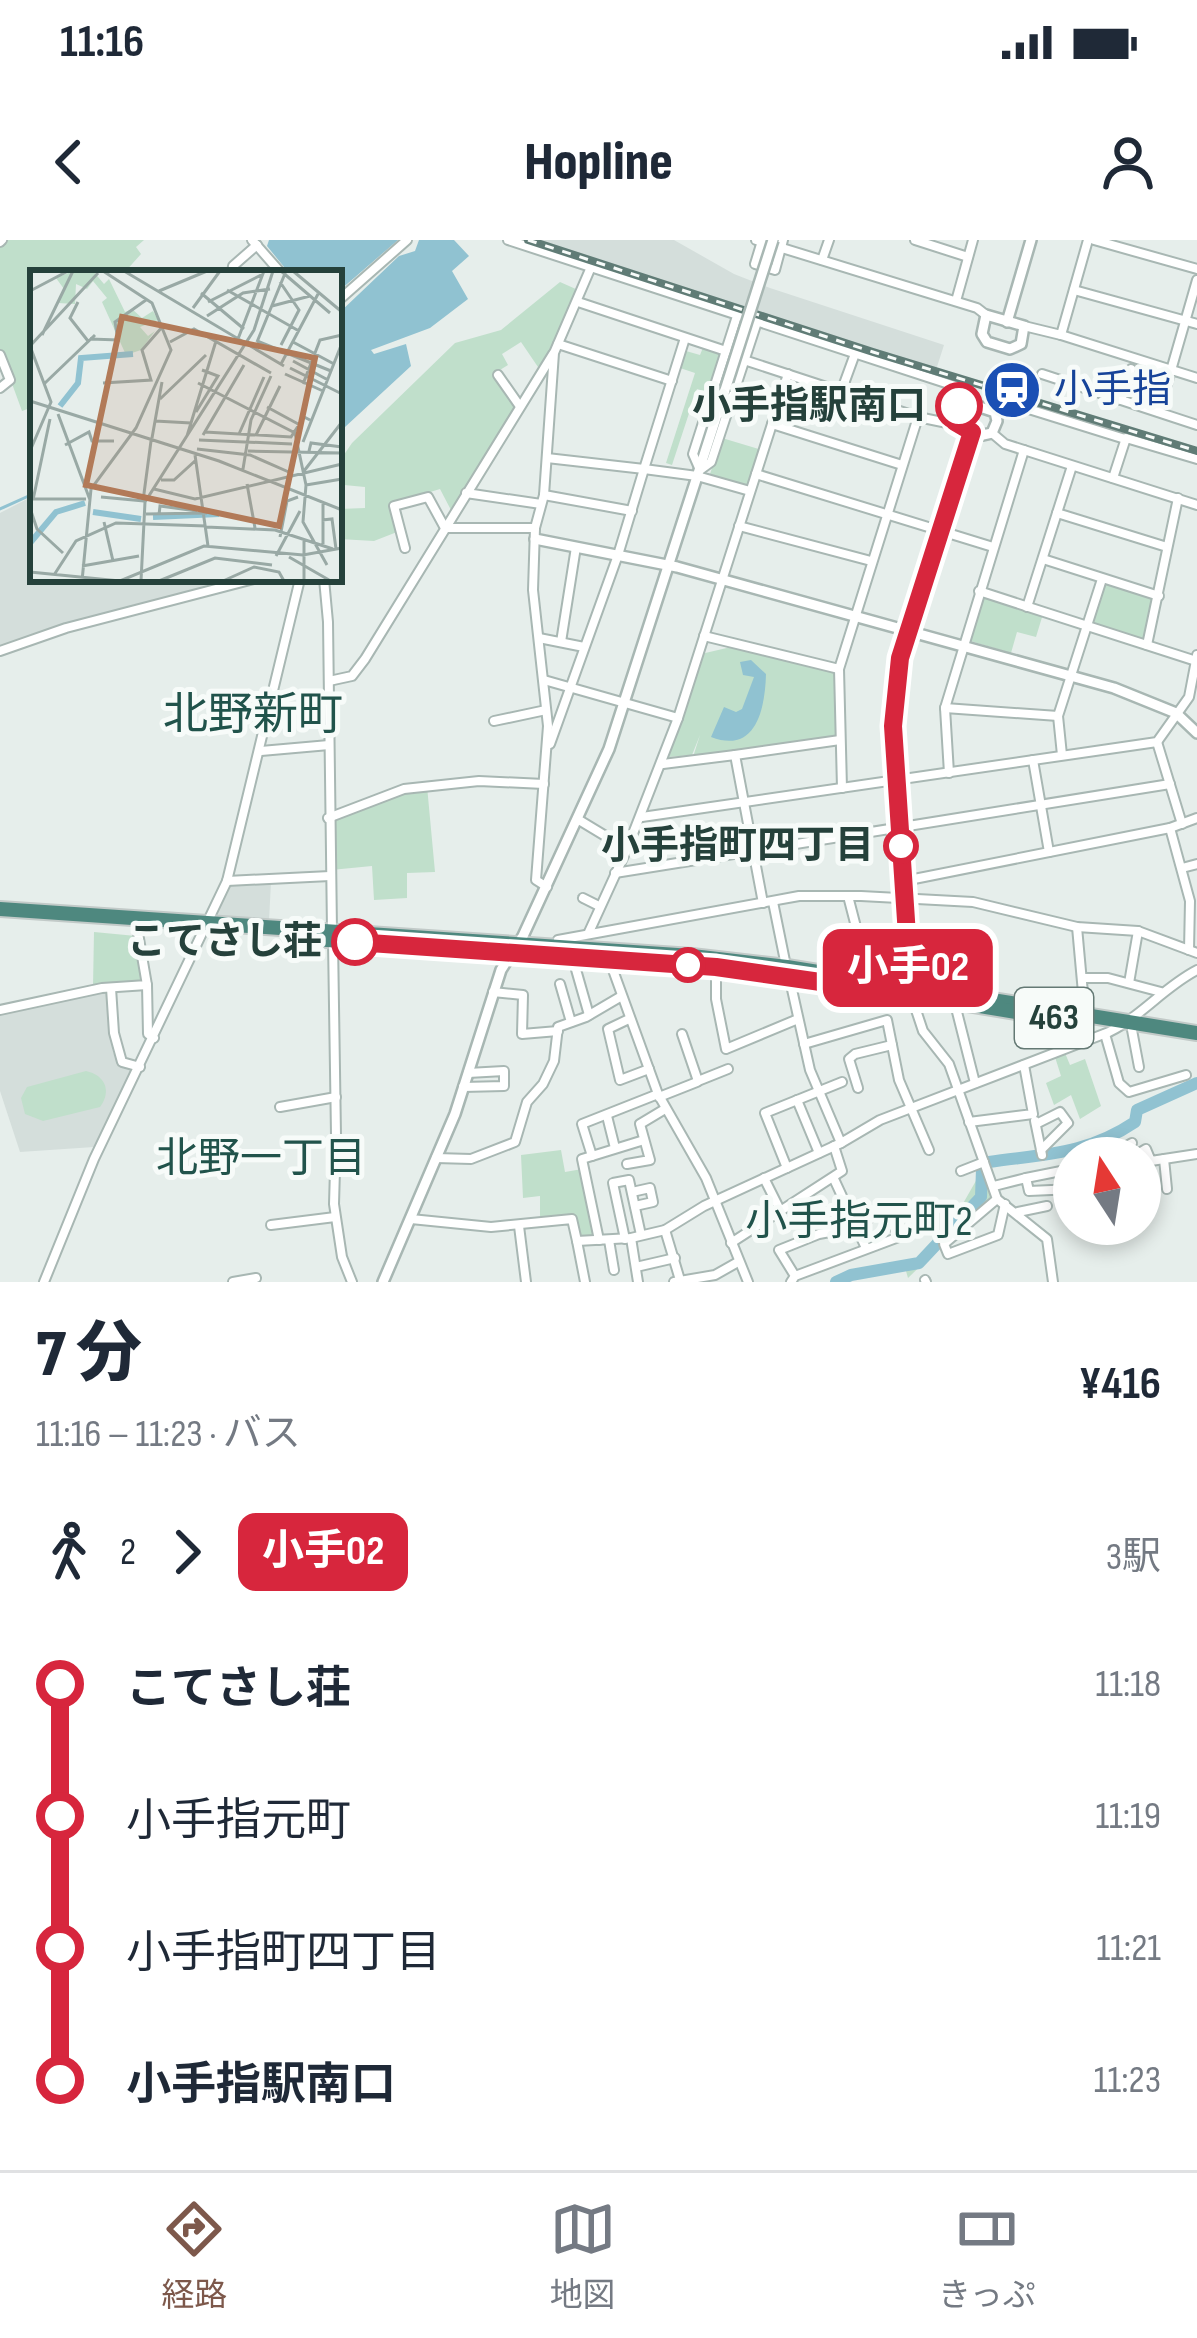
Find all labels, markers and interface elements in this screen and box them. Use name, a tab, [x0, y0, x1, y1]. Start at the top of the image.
text: 11:16	[60, 15, 144, 70]
icon: back	[36, 129, 102, 195]
icon: person	[1095, 129, 1161, 195]
text: Hopline	[524, 130, 673, 195]
inset map	[30, 270, 342, 582]
station icon: 小手指	[981, 359, 1043, 421]
place label: 小手指	[1054, 367, 1171, 414]
place label: 小手指駅南口	[692, 383, 926, 430]
marker: 小手指駅南口	[937, 384, 981, 428]
district label: 北野新町	[163, 688, 343, 743]
place label: 小手指町四丁目	[601, 823, 874, 870]
marker: 小手指町四丁目	[885, 830, 917, 862]
place label: こてさし荘	[127, 919, 322, 966]
marker: こてさし荘	[333, 920, 377, 964]
line badge: 小手02	[824, 929, 992, 1007]
text: 小手02	[847, 942, 969, 993]
unlabelled marker	[672, 949, 704, 981]
road number: 463	[1015, 988, 1093, 1048]
district label: 北野一丁目	[156, 1134, 366, 1185]
north arrow	[1053, 1137, 1161, 1245]
map controls	[1053, 1137, 1161, 1245]
district label: 小手指元町2	[745, 1197, 973, 1248]
text: 7 分	[36, 1316, 142, 1395]
text: ¥416	[1079, 1357, 1161, 1412]
text: 11:16 – 11:23 · バス	[36, 1411, 301, 1458]
icon: walk	[36, 1519, 102, 1585]
icon: forward	[154, 1519, 220, 1585]
text: 小手02	[262, 1526, 384, 1577]
text: 2	[120, 1529, 136, 1576]
text: 3駅	[1106, 1534, 1161, 1581]
text: 11:18	[1096, 1661, 1161, 1708]
text: こてさし荘	[126, 1662, 351, 1717]
text: 11:19	[1095, 1793, 1161, 1840]
text: 小手指元町	[126, 1794, 351, 1849]
text: 11:21	[1096, 1925, 1161, 1972]
text: 小手指町四丁目	[126, 1926, 441, 1981]
text: 11:23	[1094, 2057, 1161, 2104]
text: 小手指駅南口	[126, 2058, 396, 2113]
tab: 経路	[161, 2196, 227, 2316]
tab: 地図	[550, 2196, 616, 2316]
tab: きっぷ	[938, 2196, 1036, 2316]

